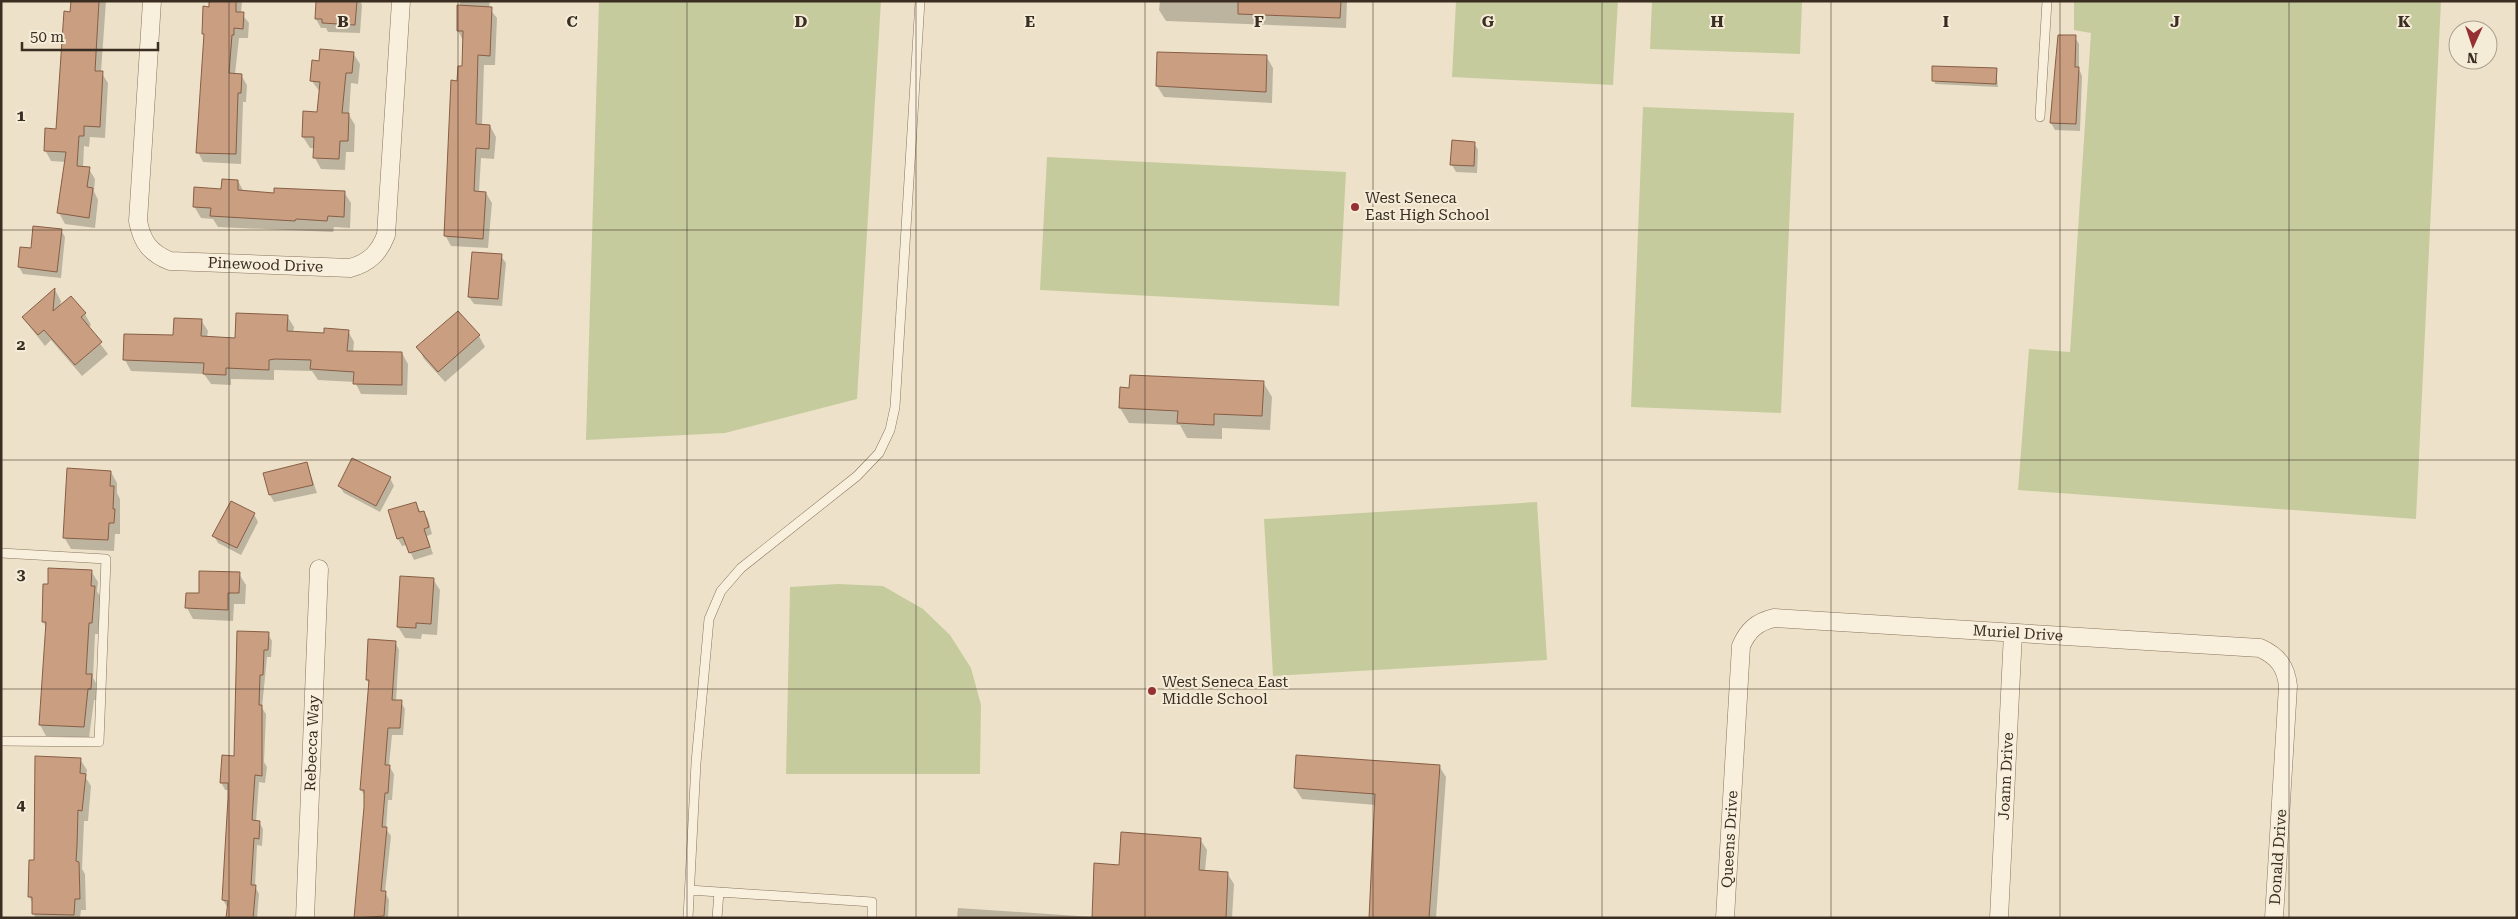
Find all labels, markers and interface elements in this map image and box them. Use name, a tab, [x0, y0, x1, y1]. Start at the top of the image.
text: B	[337, 12, 349, 31]
text: C	[566, 12, 578, 31]
text: D	[795, 12, 808, 31]
text: E	[1025, 12, 1035, 31]
text: F	[1254, 12, 1264, 31]
text: G	[1482, 12, 1495, 31]
text: H	[1710, 12, 1724, 31]
text: I	[1943, 12, 1949, 31]
text: J	[2170, 12, 2180, 31]
text: K	[2398, 12, 2411, 31]
scale bar	[22, 20, 159, 52]
north arrow	[2448, 20, 2498, 70]
text: 50 m	[30, 28, 65, 46]
text: N	[2466, 50, 2478, 66]
text: 1	[17, 106, 26, 125]
place label: West Seneca East High School	[1365, 189, 1490, 224]
marker: West Seneca East High School	[1349, 201, 1361, 213]
street label: Pinewood Drive	[207, 253, 324, 276]
text: 2	[17, 335, 26, 354]
text: 3	[17, 565, 26, 584]
street label: Muriel Drive	[1972, 621, 2064, 645]
place label: West Seneca East Middle School	[1162, 673, 1288, 708]
marker: West Seneca East Middle School	[1146, 685, 1158, 697]
street label: Rebecca Way	[301, 695, 323, 792]
street label: Joann Drive	[1995, 732, 2017, 820]
street label: Queens Drive	[1718, 790, 1741, 888]
text: 4	[17, 795, 26, 814]
street label: Donald Drive	[2266, 809, 2290, 905]

